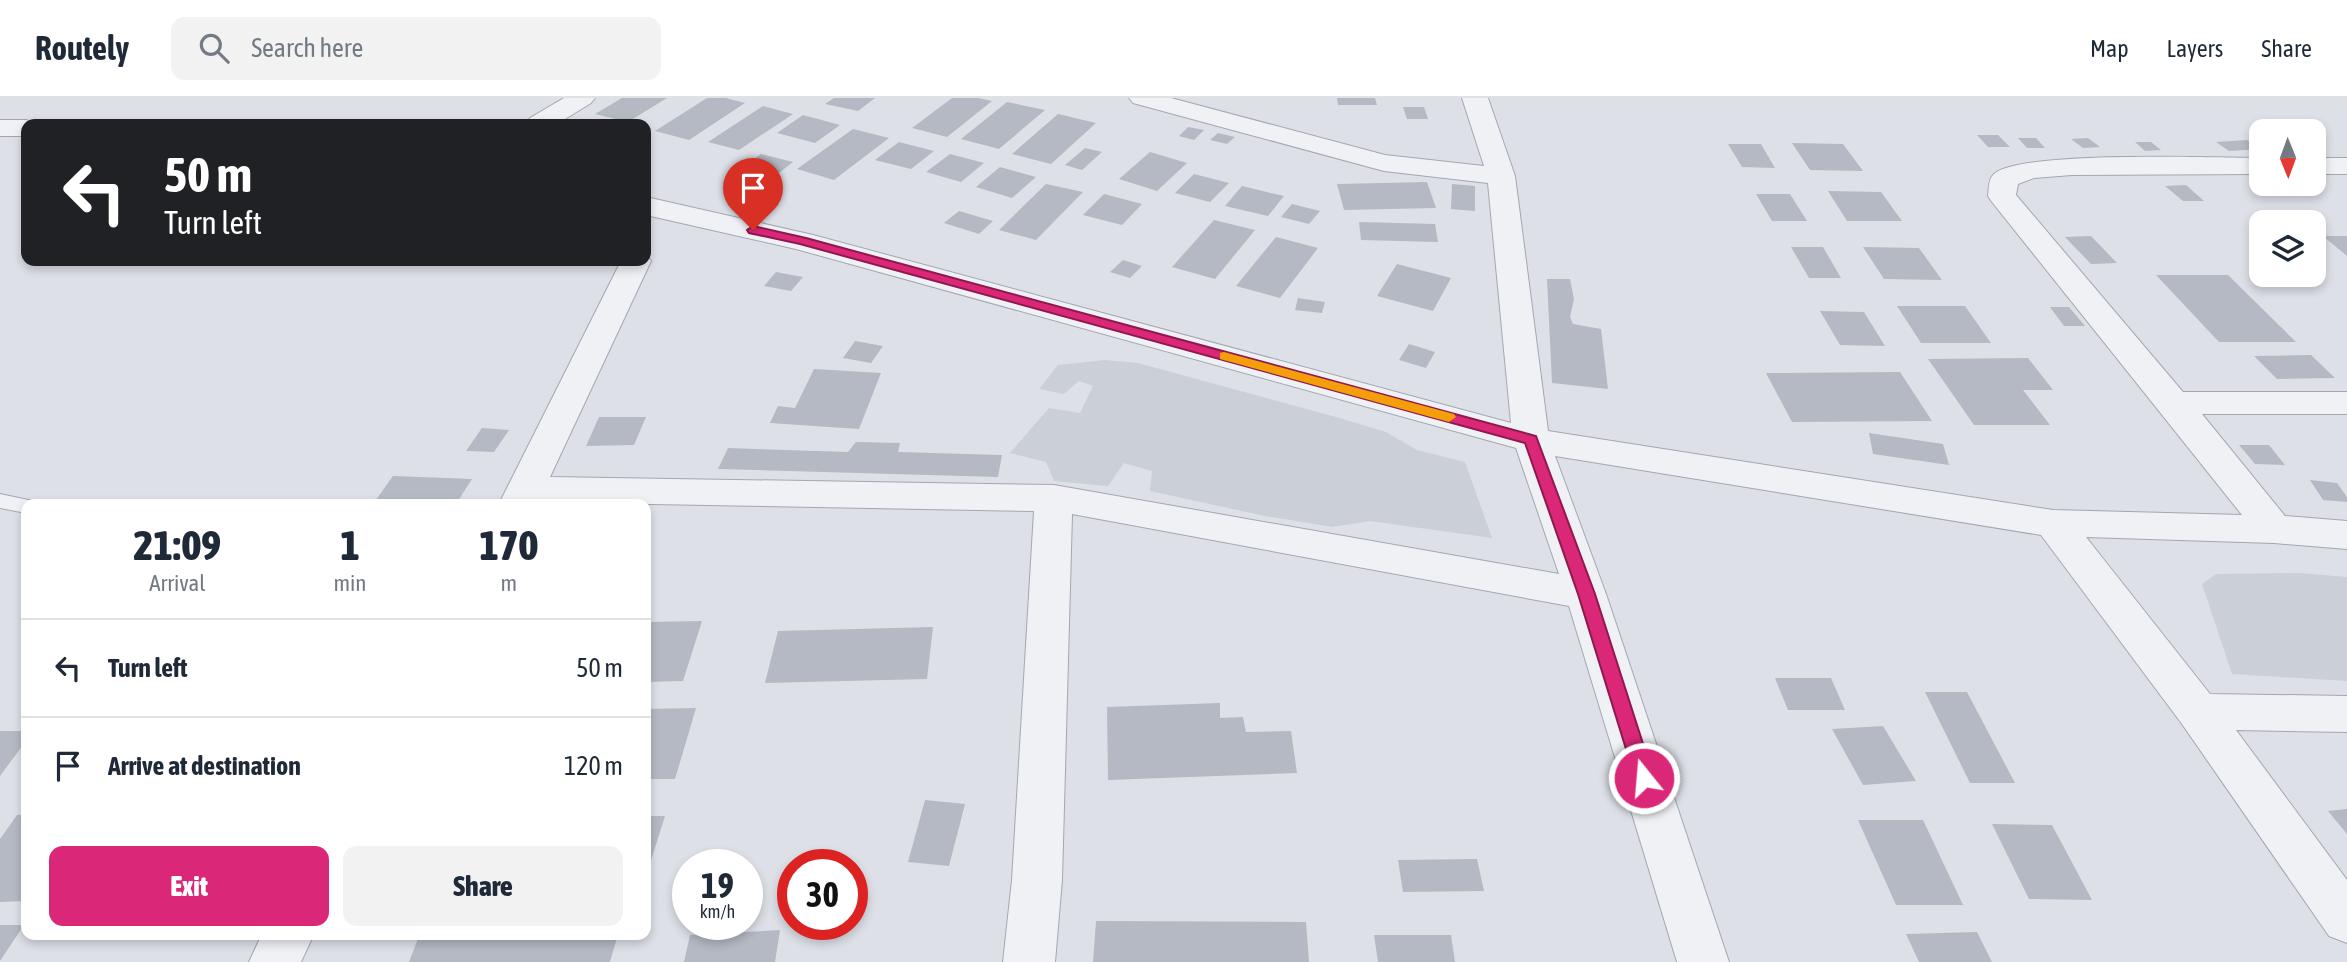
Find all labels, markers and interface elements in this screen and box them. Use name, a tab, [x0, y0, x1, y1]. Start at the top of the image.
search box	[171, 17, 661, 80]
text: Routely	[35, 29, 129, 67]
icon: search	[195, 29, 233, 67]
text: Search here	[251, 33, 363, 63]
text: Map	[2090, 35, 2129, 62]
text: Layers	[2167, 35, 2223, 62]
text: Share	[2261, 35, 2312, 62]
north arrow	[2249, 119, 2326, 196]
map controls	[2249, 119, 2326, 287]
text: 50 m	[164, 146, 252, 202]
icon: left	[49, 147, 140, 238]
pin	[723, 158, 783, 230]
icon: arrive	[734, 169, 772, 207]
text: Turn left	[164, 204, 262, 241]
button: layers	[2249, 210, 2326, 287]
text: 21:09	[134, 521, 221, 569]
text: 1	[340, 521, 360, 569]
text: 170	[479, 521, 538, 569]
text: Arrival	[149, 570, 205, 596]
text: min	[334, 570, 367, 596]
text: m	[500, 570, 517, 596]
icon: left	[49, 649, 87, 687]
text: Turn left	[108, 653, 188, 683]
text: 50 m	[576, 653, 623, 683]
position arrow	[1607, 741, 1681, 815]
icon: arrive	[49, 747, 87, 785]
text: Arrive at destination	[108, 751, 301, 781]
text: 120 m	[564, 751, 623, 781]
button: Exit	[49, 846, 329, 926]
button: Share	[343, 846, 623, 926]
speed limit sign: 30	[777, 849, 868, 940]
text: 19	[701, 865, 734, 905]
text: km/h	[700, 901, 735, 922]

